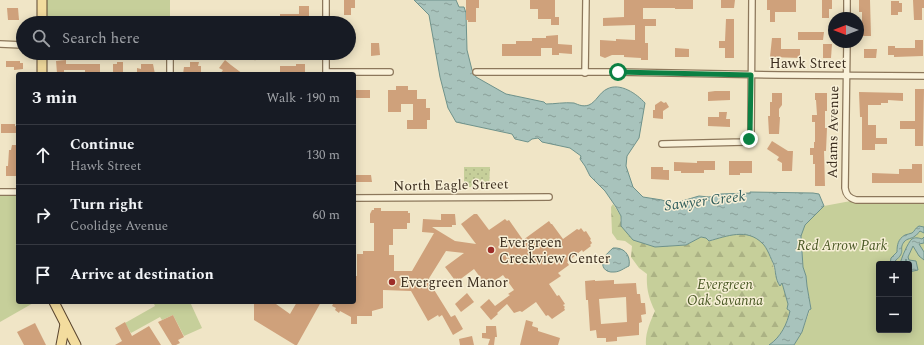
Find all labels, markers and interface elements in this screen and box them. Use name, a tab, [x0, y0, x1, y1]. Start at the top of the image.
north arrow	[828, 12, 864, 48]
search box	[16, 16, 356, 60]
icon: search	[30, 27, 52, 49]
text: Search here	[62, 27, 140, 50]
street label: Hawk Street	[770, 53, 846, 74]
route start	[609, 63, 627, 81]
text: 3 min	[32, 85, 77, 111]
street label: Adams Avenue	[822, 85, 844, 179]
text: Walk · 190 m	[266, 88, 340, 108]
route end	[740, 130, 758, 148]
text: Continue	[70, 133, 135, 156]
icon: ahead	[32, 144, 54, 166]
text: 130 m	[306, 145, 340, 165]
text: Hawk Street	[70, 156, 141, 176]
street label: North Eagle Street	[393, 173, 509, 197]
water label: Sawyer Creek	[663, 185, 747, 217]
text: Turn right	[70, 193, 143, 216]
icon: right	[32, 204, 54, 226]
text: 60 m	[313, 205, 340, 225]
text: Coolidge Avenue	[70, 216, 168, 236]
place label: Evergreen Creekview Center	[499, 232, 611, 269]
park label: Red Arrow Park	[797, 235, 888, 256]
marker: Evergreen Creekview Center	[486, 245, 496, 255]
map controls	[876, 261, 912, 333]
button: +	[876, 261, 912, 297]
text: Arrive at destination	[70, 263, 214, 286]
icon: arrive	[32, 264, 54, 286]
place label: Evergreen Manor	[400, 272, 508, 293]
park label: Evergreen Oak Savanna	[687, 274, 763, 311]
marker: Evergreen Manor	[387, 277, 397, 287]
button: −	[876, 297, 912, 333]

